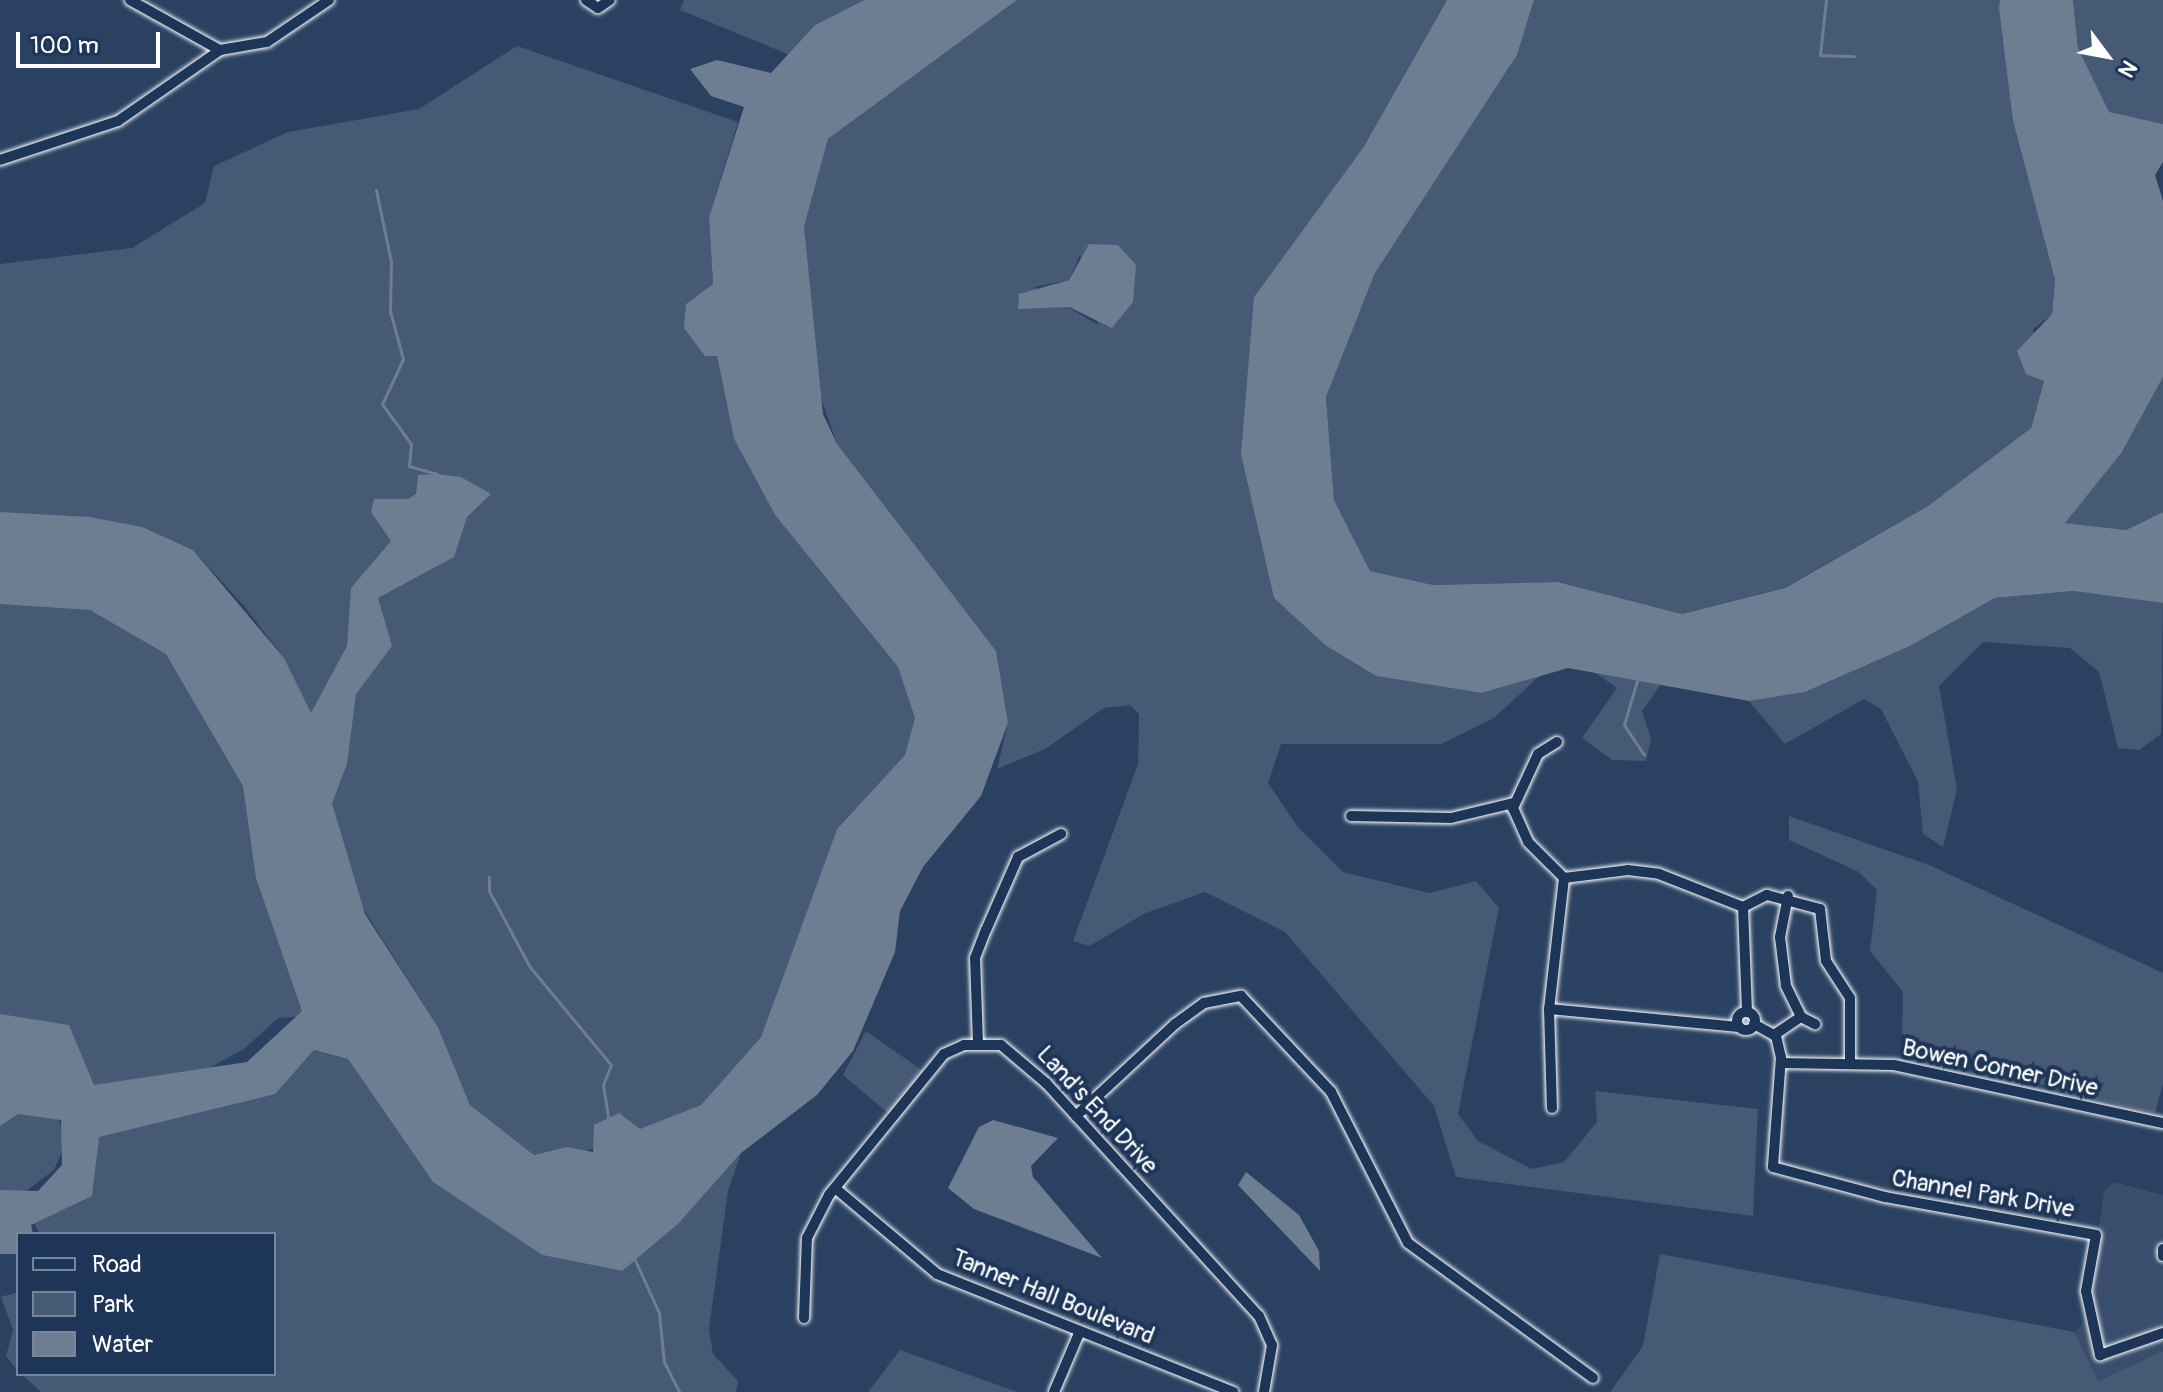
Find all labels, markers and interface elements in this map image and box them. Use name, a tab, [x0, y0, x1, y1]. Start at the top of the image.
scale bar	[20, 16, 164, 66]
north arrow	[2067, 16, 2147, 96]
text: 100 m	[30, 31, 99, 60]
text: N	[2112, 55, 2143, 82]
street label: Bowen Corner Drive	[1900, 1033, 2100, 1103]
street label: Land's End Drive	[1030, 1040, 1164, 1180]
street label: Channel Park Drive	[1889, 1164, 2077, 1224]
legend	[16, 1232, 276, 1376]
street label: Tanner Hall Boulevard	[947, 1243, 1159, 1351]
text: Road	[92, 1250, 142, 1279]
text: Park	[92, 1290, 134, 1319]
text: Water	[92, 1330, 153, 1359]

